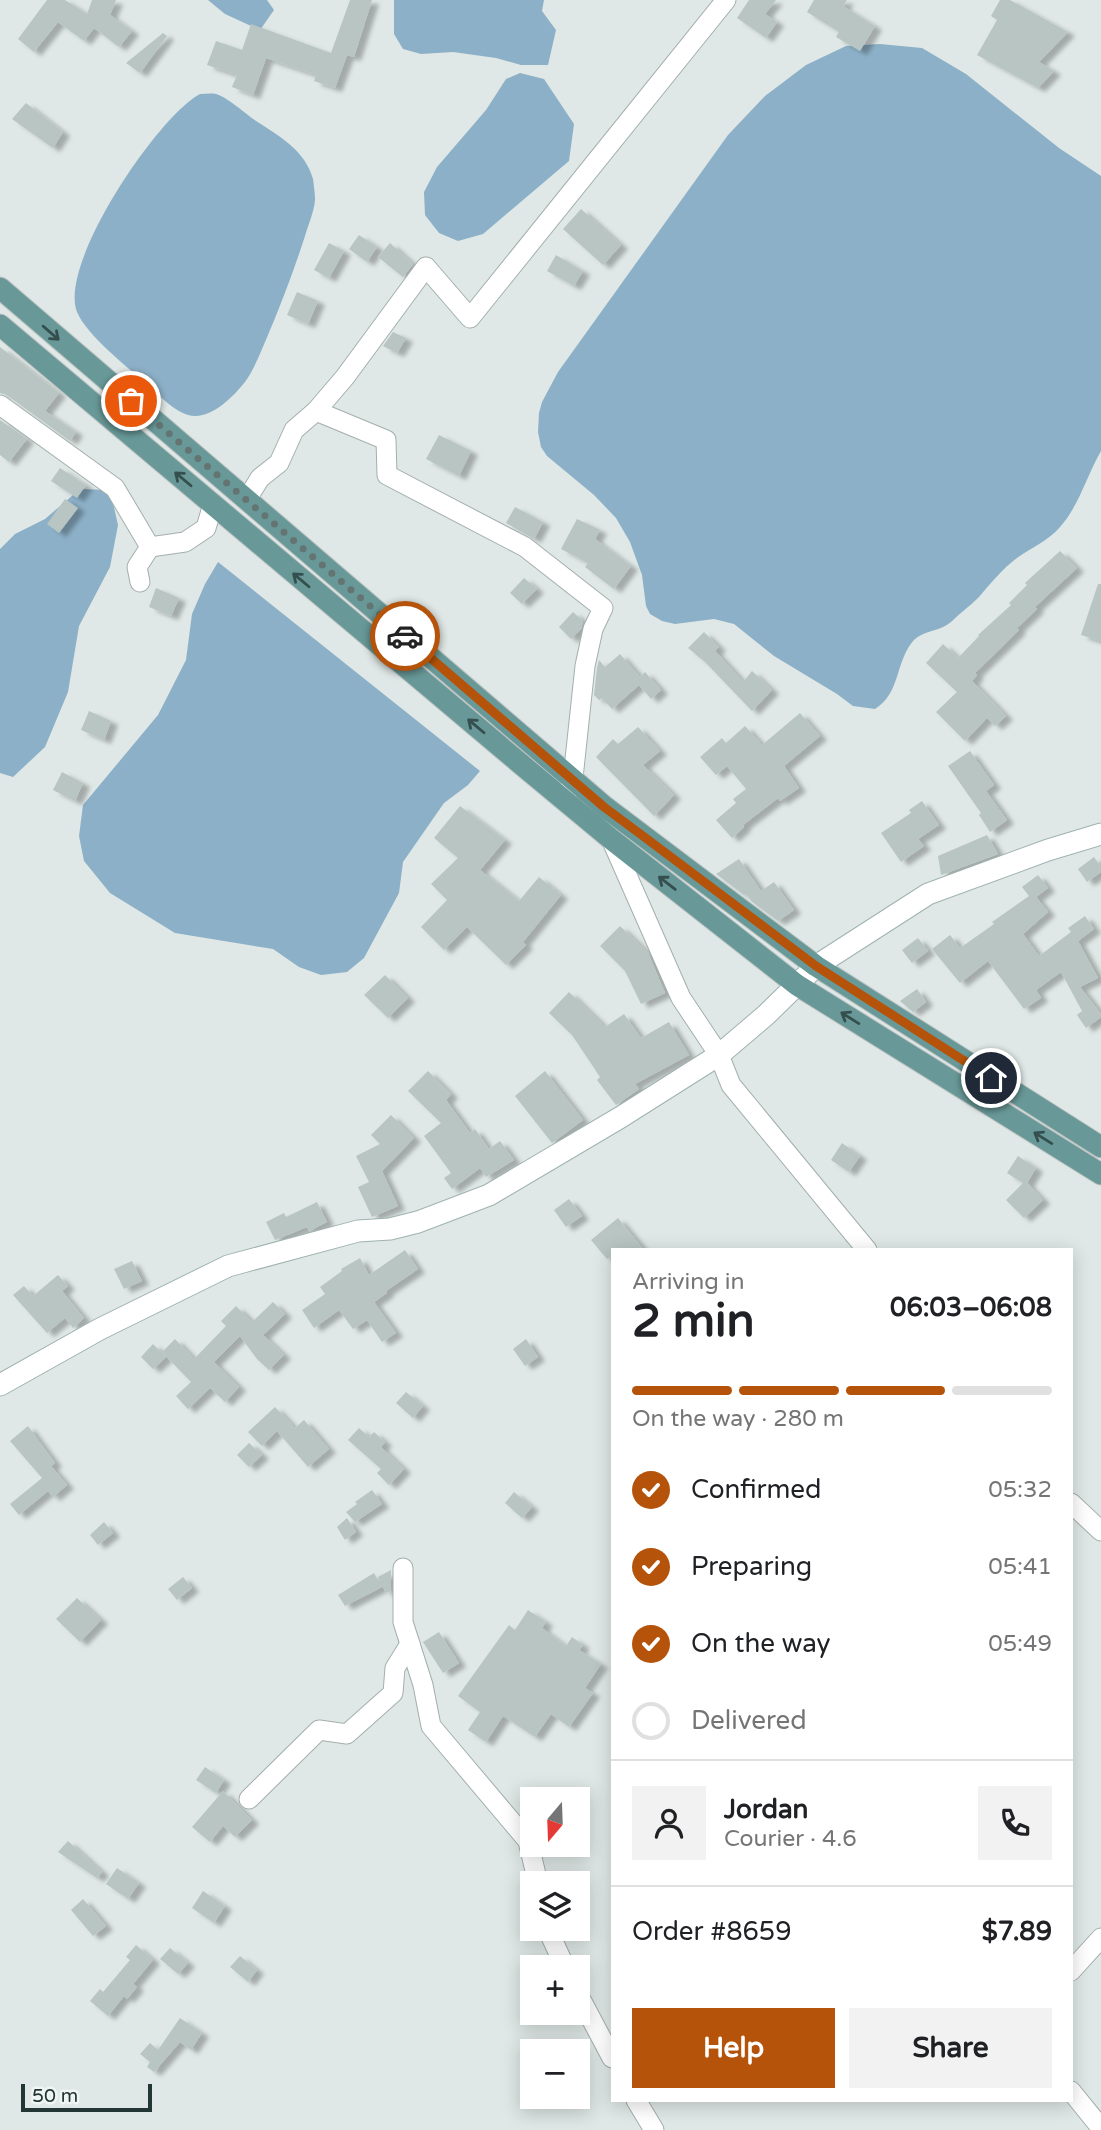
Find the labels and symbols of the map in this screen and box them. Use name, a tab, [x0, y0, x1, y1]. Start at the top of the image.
one-way arrow	[42, 325, 60, 341]
pin	[101, 371, 161, 431]
one-way arrow	[174, 471, 192, 487]
one-way arrow	[293, 573, 311, 588]
courier	[370, 601, 440, 671]
one-way arrow	[467, 719, 485, 734]
one-way arrow	[658, 875, 677, 890]
one-way arrow	[841, 1010, 860, 1025]
pin	[961, 1048, 1021, 1108]
one-way arrow	[1034, 1130, 1053, 1145]
north arrow	[520, 1787, 590, 1857]
scale bar	[21, 2081, 152, 2113]

